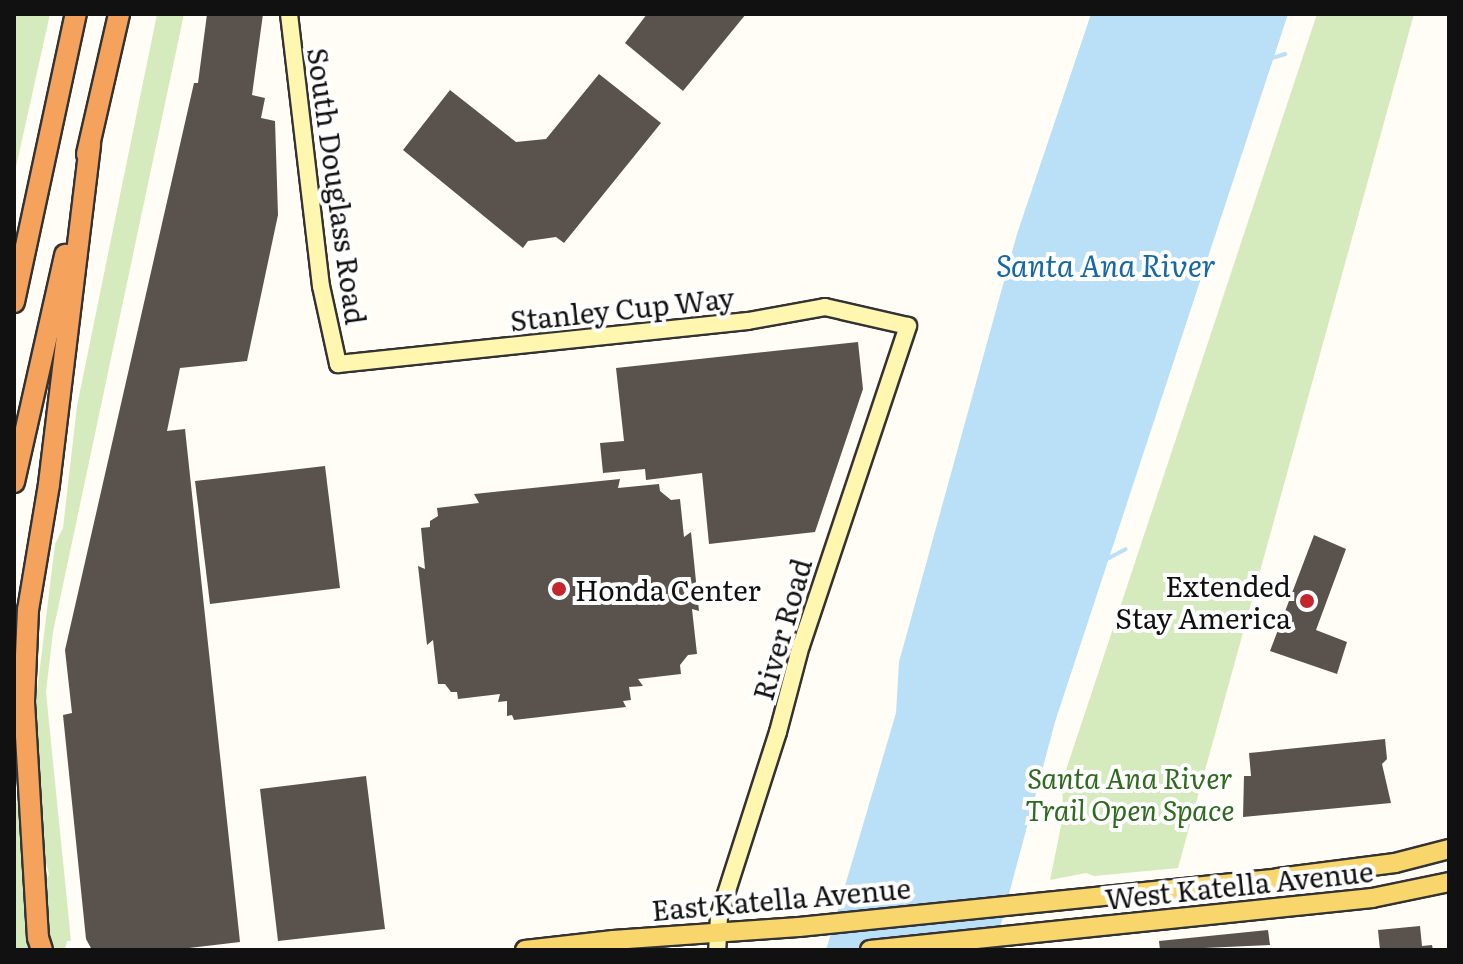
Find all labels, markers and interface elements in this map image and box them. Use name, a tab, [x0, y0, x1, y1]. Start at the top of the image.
street label: South Douglass Road	[302, 45, 374, 327]
water label: Santa Ana River	[996, 246, 1216, 282]
street label: Stanley Cup Way	[508, 280, 736, 336]
street label: River Road	[745, 554, 817, 704]
place label: Extended Stay America	[1115, 568, 1291, 634]
place label: Honda Center	[575, 572, 761, 606]
marker: Honda Center	[550, 580, 568, 598]
marker: Extended Stay America	[1298, 592, 1316, 610]
park label: Santa Ana River Trail Open Space	[1025, 760, 1235, 826]
street label: West Katella Avenue	[1103, 853, 1375, 915]
street label: East Katella Avenue	[650, 870, 912, 926]

